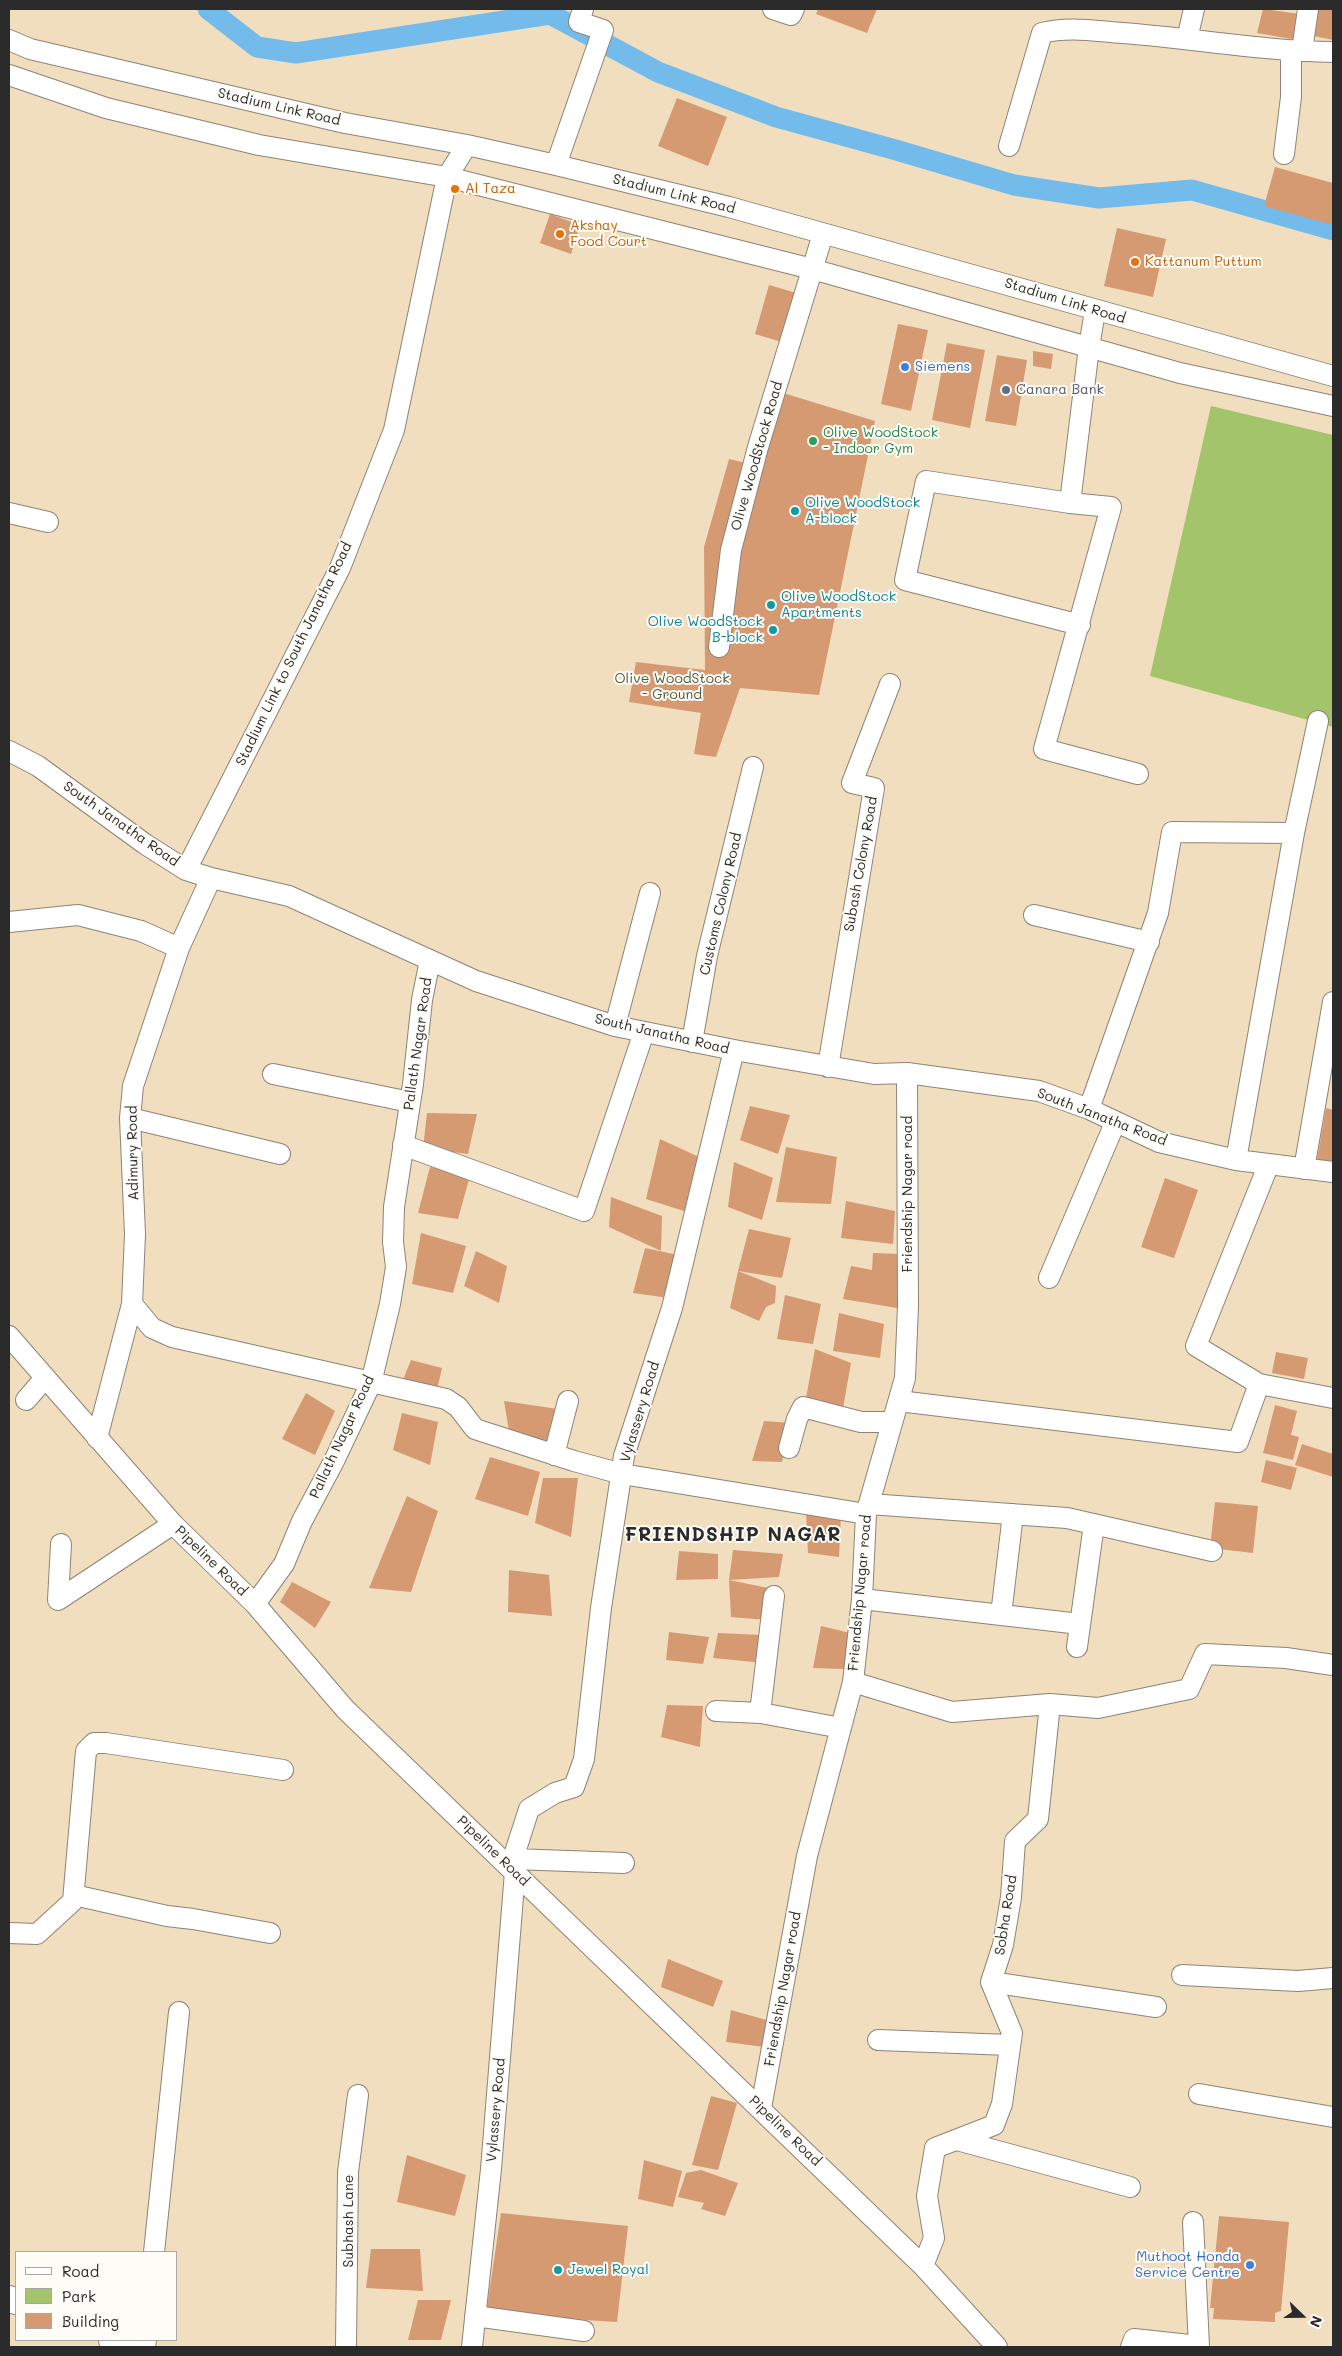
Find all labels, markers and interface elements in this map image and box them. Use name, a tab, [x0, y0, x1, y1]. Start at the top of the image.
street label: Stadium Link Road	[216, 85, 342, 129]
street label: Stadium Link Road	[611, 171, 737, 217]
place label: Al Taza	[465, 181, 516, 197]
marker: Al Taza	[449, 183, 461, 195]
place label: Akshay Food Court	[570, 218, 647, 250]
marker: Akshay Food Court	[554, 228, 566, 240]
place label: Kattanum Puttum	[1145, 254, 1262, 270]
marker: Kattanum Puttum	[1129, 256, 1141, 268]
street label: Stadium Link Road	[1003, 275, 1127, 327]
place label: Siemens	[915, 359, 970, 375]
marker: Siemens	[899, 361, 911, 373]
street label: Olive WoodStock Road	[728, 379, 786, 533]
place label: Canara Bank	[1016, 382, 1104, 398]
marker: Canara Bank	[1000, 384, 1012, 396]
place label: Olive WoodStock - Indoor Gym	[823, 425, 938, 458]
marker: Olive WoodStock - Indoor Gym	[807, 435, 819, 447]
place label: Olive WoodStock A-block	[805, 495, 920, 528]
marker: Olive WoodStock A-block	[789, 505, 801, 517]
street label: Stadium Link to South Janatha Road	[232, 539, 356, 769]
place label: Olive WoodStock Apartments	[781, 589, 896, 622]
marker: Olive WoodStock Apartments	[765, 599, 777, 611]
place label: Olive WoodStock B-block	[648, 614, 763, 646]
marker: Olive WoodStock B-block	[767, 624, 779, 636]
park label: Olive WoodStock - Ground	[614, 671, 730, 704]
street label: South Janatha Road	[60, 778, 182, 870]
street label: Subash Colony Road	[841, 795, 881, 933]
street label: Customs Colony Road	[696, 831, 746, 977]
street label: Pallath Nagar Road	[400, 977, 436, 1111]
street label: South Janatha Road	[593, 1010, 731, 1058]
street label: South Janatha Road	[1035, 1085, 1169, 1149]
street label: Adimury Road	[124, 1105, 142, 1201]
street label: Friendship Nagar road	[900, 1116, 916, 1272]
street label: Vylassery Road	[617, 1360, 663, 1464]
street label: Pallath Nagar Road	[306, 1373, 378, 1501]
street label: Friendship Nagar road	[845, 1514, 875, 1672]
street label: Pipeline Road	[171, 1522, 251, 1600]
district label: FRIENDSHIP NAGAR	[623, 1524, 843, 1546]
street label: Pipeline Road	[453, 1812, 533, 1890]
street label: Sobha Road	[991, 1874, 1021, 1956]
street label: Friendship Nagar road	[761, 1910, 805, 2068]
street label: Vylassery Road	[483, 2057, 509, 2163]
street label: Pipeline Road	[745, 2092, 825, 2170]
street label: Subhash Lane	[341, 2175, 357, 2267]
place label: Muthoot Honda Service Centre	[1135, 2249, 1240, 2282]
legend	[15, 2251, 178, 2341]
marker: Muthoot Honda Service Centre	[1244, 2259, 1256, 2271]
text: Road	[62, 2261, 99, 2281]
place label: Jewel Royal	[568, 2262, 649, 2278]
marker: Jewel Royal	[552, 2264, 564, 2276]
text: Park	[62, 2286, 96, 2306]
north arrow	[1277, 2291, 1327, 2341]
text: Building	[62, 2311, 119, 2331]
text: N	[1306, 2313, 1327, 2330]

